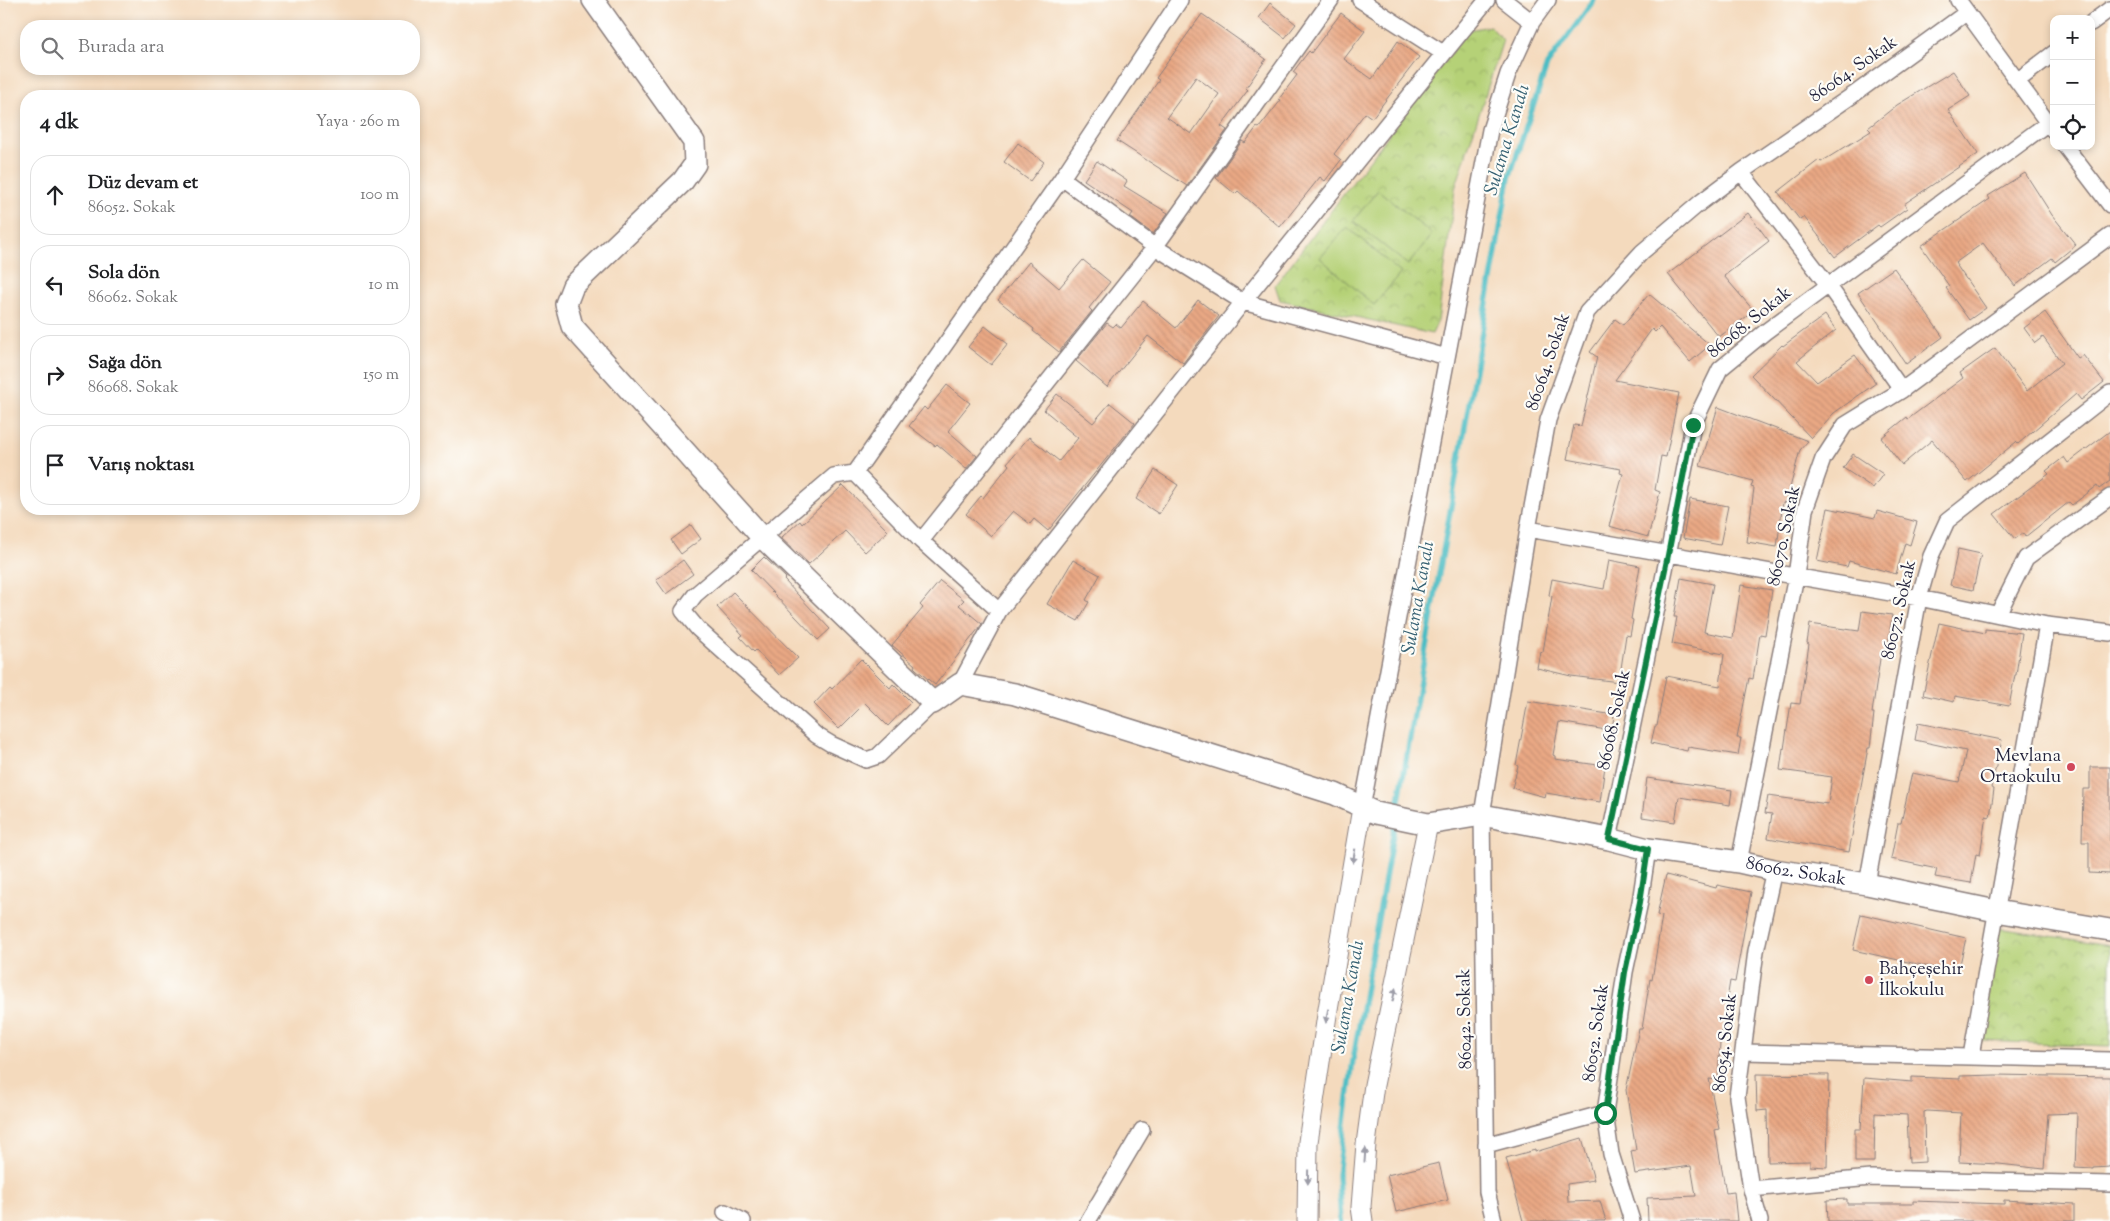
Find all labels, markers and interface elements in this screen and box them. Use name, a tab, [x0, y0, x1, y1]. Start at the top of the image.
map controls	[2050, 15, 2095, 150]
button: +	[2050, 15, 2095, 60]
search box	[20, 20, 420, 75]
street label: 86064. Sokak	[1805, 30, 1903, 110]
icon: search	[38, 34, 66, 62]
text: Burada ara	[78, 34, 164, 61]
button: −	[2050, 60, 2095, 105]
water label: Sulama Kanalı	[1478, 81, 1538, 199]
button: locate	[2050, 105, 2095, 150]
text: 4 dk	[40, 108, 79, 138]
text: Yaya · 260 m	[316, 111, 400, 134]
text: Düz devam et	[88, 170, 198, 197]
icon: ahead	[41, 181, 69, 209]
text: 100 m	[360, 184, 399, 207]
text: 86052. Sokak	[88, 197, 176, 220]
text: Sola dön	[88, 260, 160, 287]
icon: left	[41, 271, 69, 299]
text: 10 m	[369, 274, 399, 297]
street label: 86068. Sokak	[1702, 281, 1798, 365]
text: 86062. Sokak	[88, 287, 178, 310]
street label: 86064. Sokak	[1520, 309, 1578, 414]
text: Sağa dön	[88, 350, 162, 377]
icon: right	[41, 361, 69, 389]
text: 150 m	[363, 364, 399, 387]
text: 86068. Sokak	[88, 377, 179, 400]
route end	[1682, 414, 1705, 437]
icon: arrive	[41, 451, 69, 479]
text: Varış noktası	[88, 452, 194, 479]
street label: 86070. Sokak	[1762, 483, 1808, 589]
water label: Sulama Kanalı	[1396, 539, 1442, 657]
street label: 86072. Sokak	[1876, 557, 1924, 662]
street label: 86068. Sokak	[1592, 667, 1638, 773]
place label: Mevlana Ortaokulu	[1980, 744, 2061, 791]
marker: Mevlana Ortaokulu	[2065, 761, 2077, 773]
one-way arrow	[1349, 848, 1357, 864]
street label: 86062. Sokak	[1743, 851, 1848, 894]
water label: Sulama Kanalı	[1326, 938, 1372, 1056]
place label: Bahçeşehir İlkokulu	[1879, 957, 1964, 1004]
street label: 86042. Sokak	[1452, 968, 1480, 1070]
marker: Bahçeşehir İlkokulu	[1863, 974, 1875, 986]
street label: 86052. Sokak	[1577, 982, 1617, 1084]
one-way arrow	[1390, 987, 1398, 1003]
street label: 86054. Sokak	[1707, 992, 1745, 1094]
one-way arrow	[1323, 1008, 1331, 1024]
route start	[1594, 1102, 1617, 1125]
one-way arrow	[1361, 1147, 1369, 1163]
one-way arrow	[1304, 1169, 1312, 1185]

